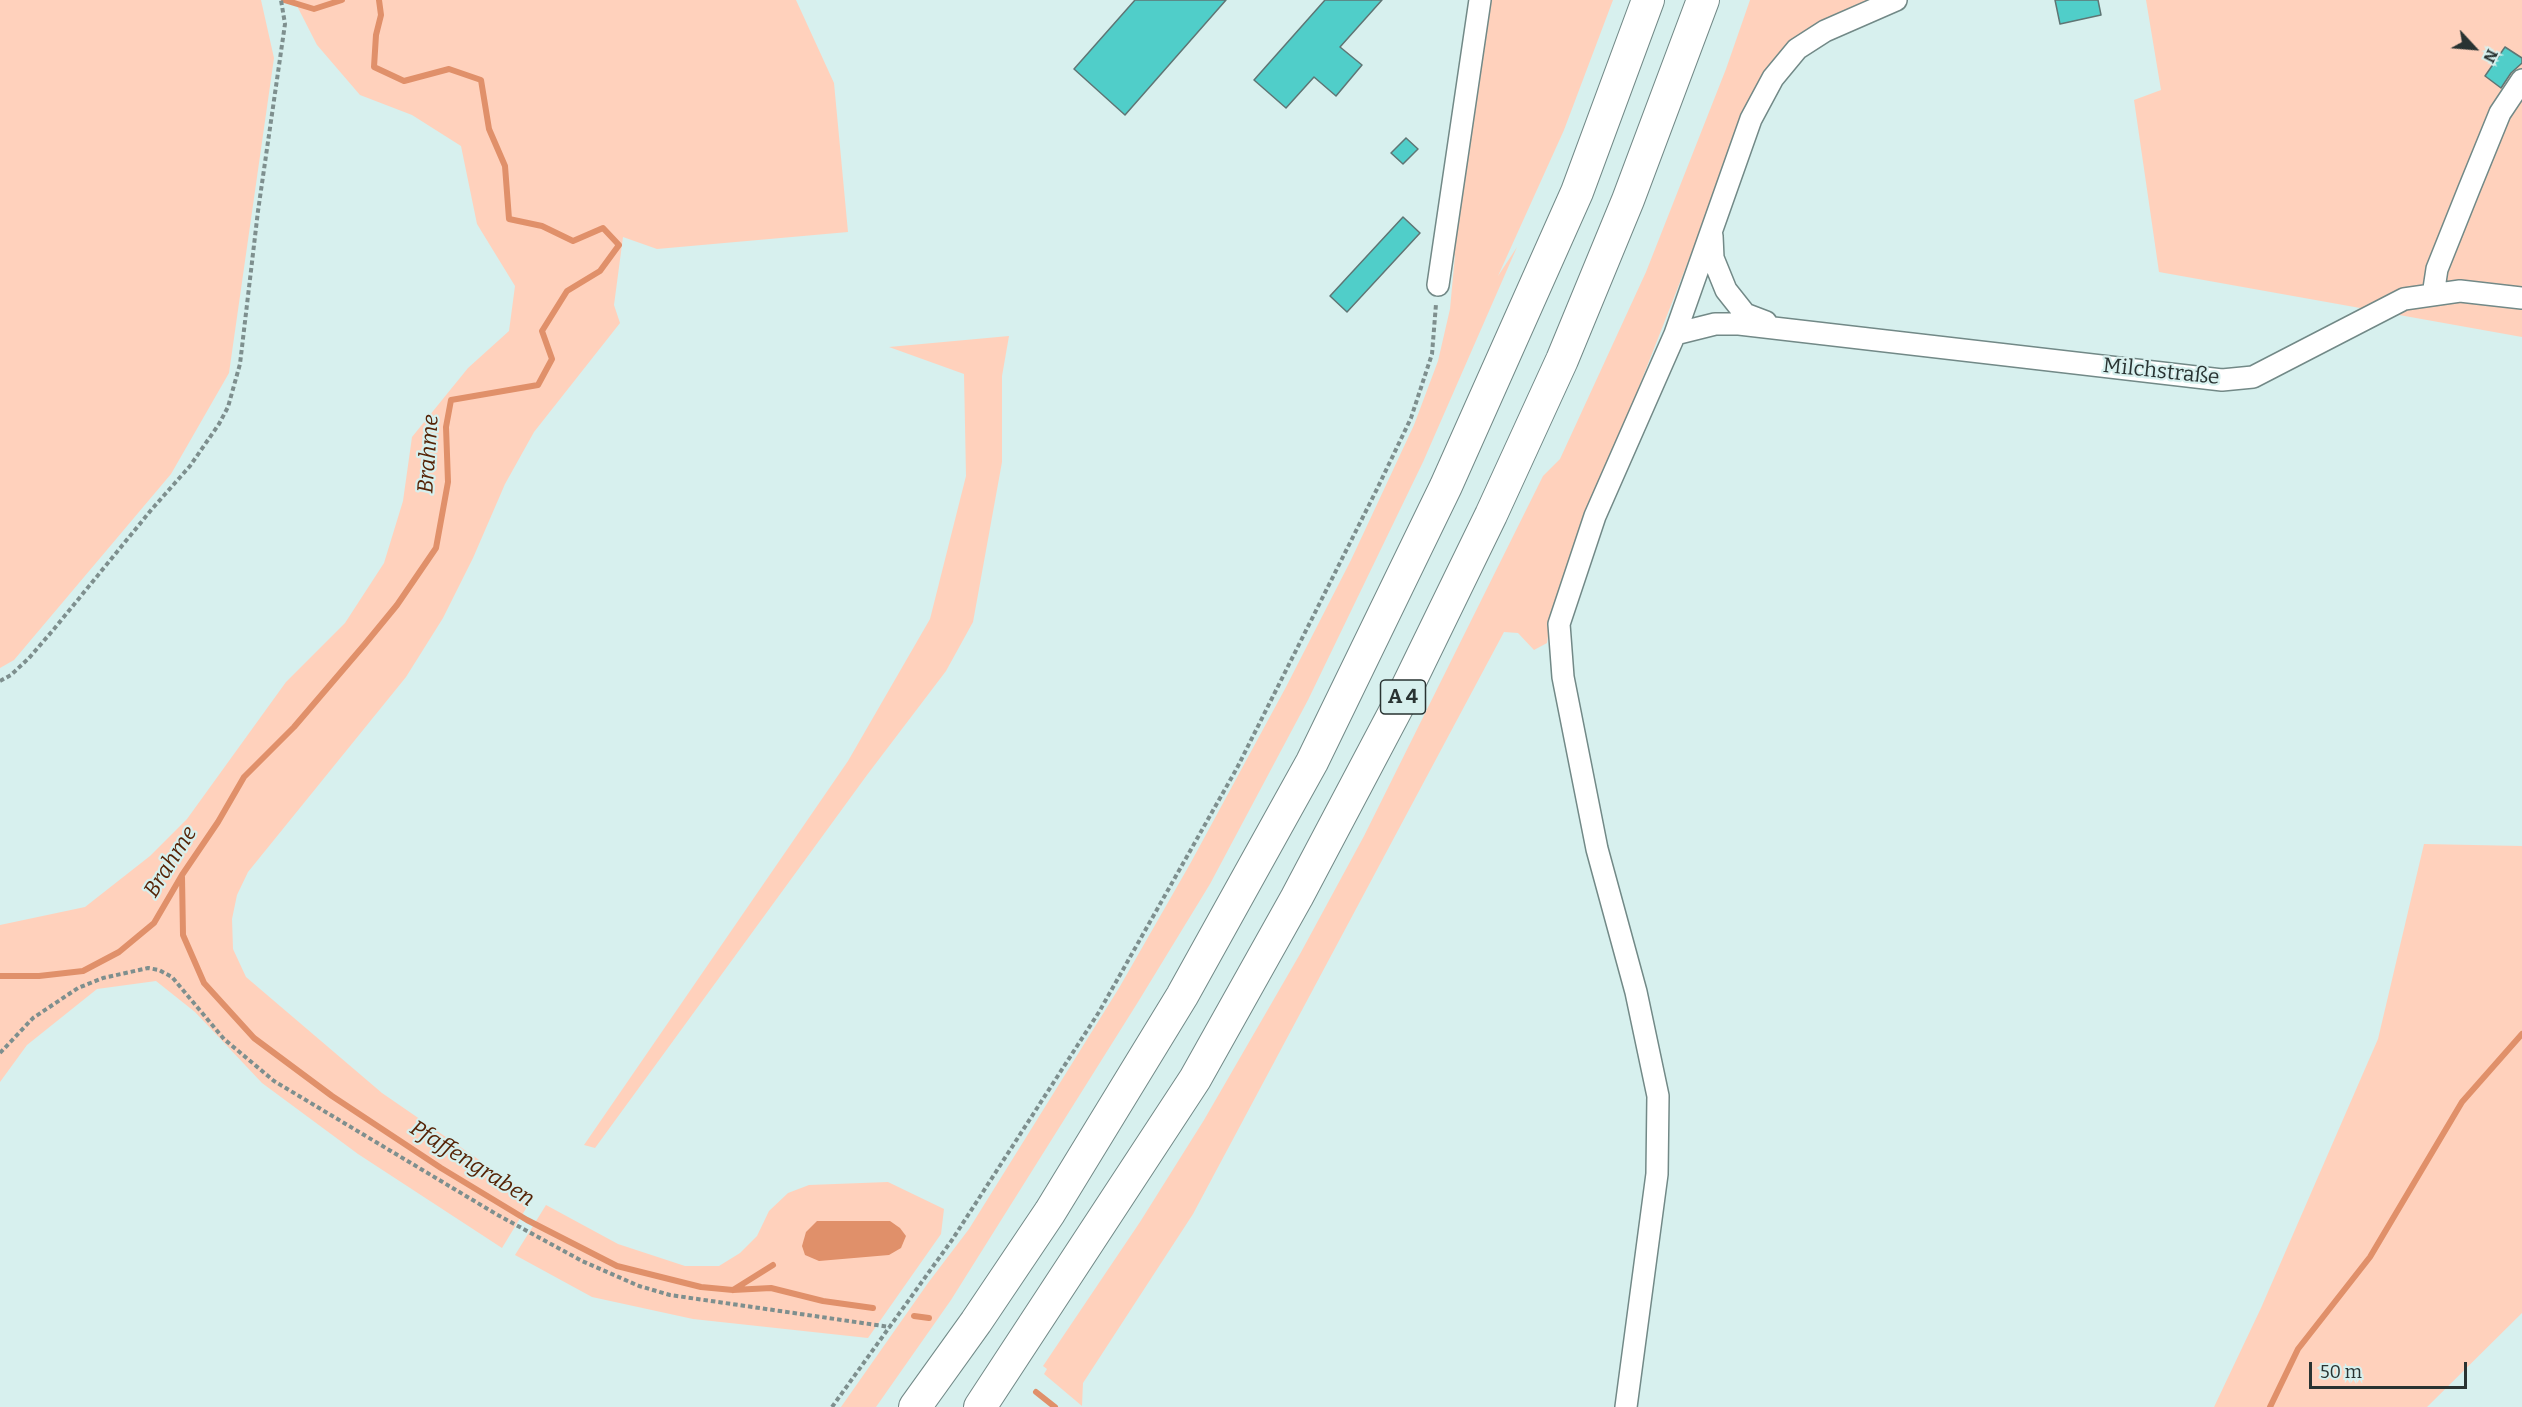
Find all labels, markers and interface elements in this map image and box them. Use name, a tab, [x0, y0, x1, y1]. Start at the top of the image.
north arrow	[2444, 18, 2504, 78]
text: N	[2479, 46, 2502, 66]
street label: Milchstraße	[2101, 353, 2221, 391]
water label: Brahme	[413, 414, 445, 494]
road number: A 4	[1380, 680, 1426, 714]
water label: Brahme	[139, 822, 203, 902]
water label: Pfaffengraben	[405, 1115, 539, 1213]
scale bar	[2312, 1350, 2470, 1388]
text: 50 m	[2320, 1361, 2362, 1383]

